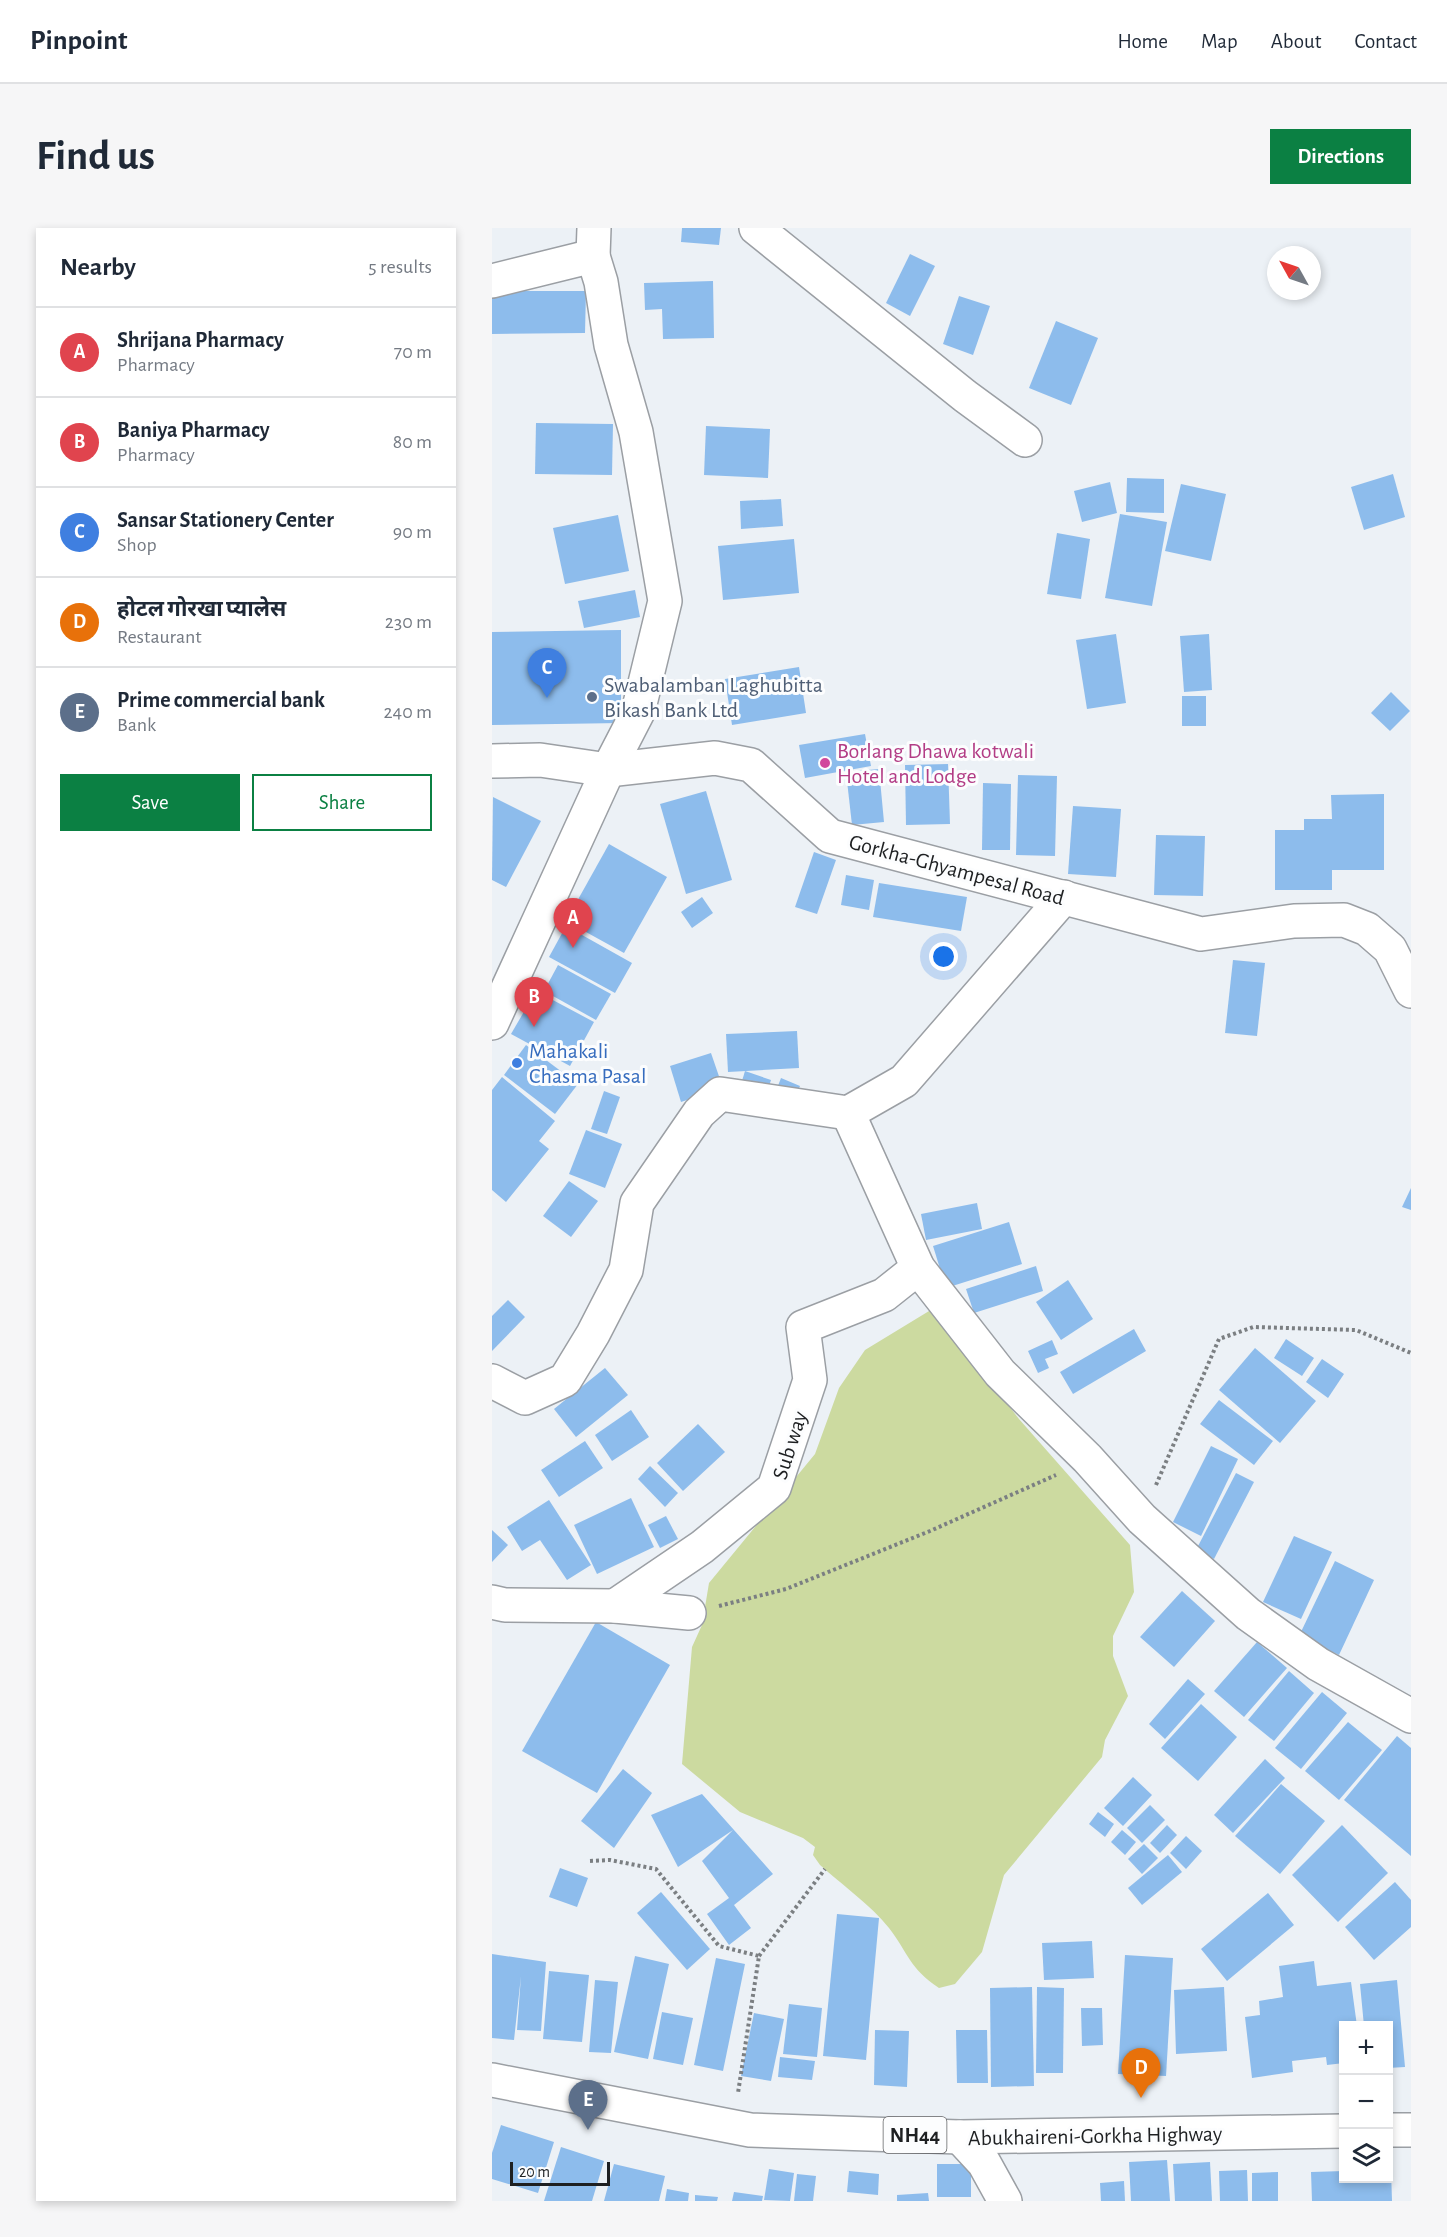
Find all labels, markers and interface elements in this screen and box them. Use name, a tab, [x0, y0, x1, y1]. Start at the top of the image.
text: Pinpoint	[30, 27, 128, 55]
text: Home	[1117, 31, 1168, 52]
text: Map	[1201, 31, 1238, 52]
text: About	[1271, 31, 1321, 52]
text: Contact	[1354, 31, 1417, 52]
button: Directions	[1270, 129, 1411, 184]
text: Find us	[36, 135, 155, 177]
north arrow	[1267, 246, 1321, 300]
text: Nearby	[60, 254, 136, 280]
text: 5 results	[368, 257, 432, 277]
text: Shrijana Pharmacy	[117, 329, 284, 351]
text: A	[74, 342, 86, 362]
text: 70 m	[394, 342, 432, 362]
text: Pharmacy	[117, 355, 195, 375]
text: Baniya Pharmacy	[117, 419, 270, 441]
text: B	[74, 432, 85, 452]
text: 80 m	[393, 432, 432, 452]
text: Pharmacy	[117, 445, 195, 465]
text: Sansar Stationery Center	[117, 509, 334, 531]
text: C	[74, 522, 85, 542]
text: 90 m	[393, 522, 432, 542]
text: Shop	[117, 535, 157, 555]
text: होटल गोरखा प्यालेस	[117, 598, 286, 620]
text: D	[73, 612, 86, 632]
text: 230 m	[385, 612, 432, 632]
text: Restaurant	[117, 627, 202, 647]
pin: C	[528, 648, 566, 698]
place label: Swabalamban Laghubitta Bikash Bank Ltd	[604, 674, 823, 721]
text: Prime commercial bank	[117, 689, 325, 711]
marker: Swabalamban Laghubitta Bikash Bank Ltd	[585, 690, 599, 704]
text: E	[74, 702, 85, 722]
text: 240 m	[383, 702, 432, 722]
text: Bank	[117, 715, 156, 735]
place label: Borlang Dhawa kotwali Hotel and Lodge	[837, 740, 1034, 787]
marker: Borlang Dhawa kotwali Hotel and Lodge	[818, 756, 832, 770]
button: Save	[60, 774, 240, 831]
button: Share	[252, 774, 432, 831]
street label: Gorkha-Ghyampesal Road	[847, 831, 1067, 909]
pin: A	[554, 898, 592, 948]
your location	[929, 942, 958, 971]
pin: B	[514, 978, 554, 1027]
place label: Mahakali Chasma Pasal	[529, 1040, 646, 1087]
marker: Mahakali Chasma Pasal	[510, 1056, 524, 1070]
street label: Sub way	[769, 1408, 811, 1482]
map controls	[1339, 2021, 1393, 2183]
button: +	[1339, 2021, 1393, 2075]
pin: D	[1122, 2048, 1160, 2098]
button: −	[1339, 2075, 1393, 2129]
pin: E	[568, 2080, 608, 2130]
road number: NH44	[884, 2117, 946, 2153]
street label: Abukhaireni-Gorkha Highway	[968, 2123, 1223, 2149]
button: layers	[1339, 2129, 1393, 2183]
scale bar	[510, 2159, 610, 2186]
text: 20 m	[519, 2164, 550, 2180]

